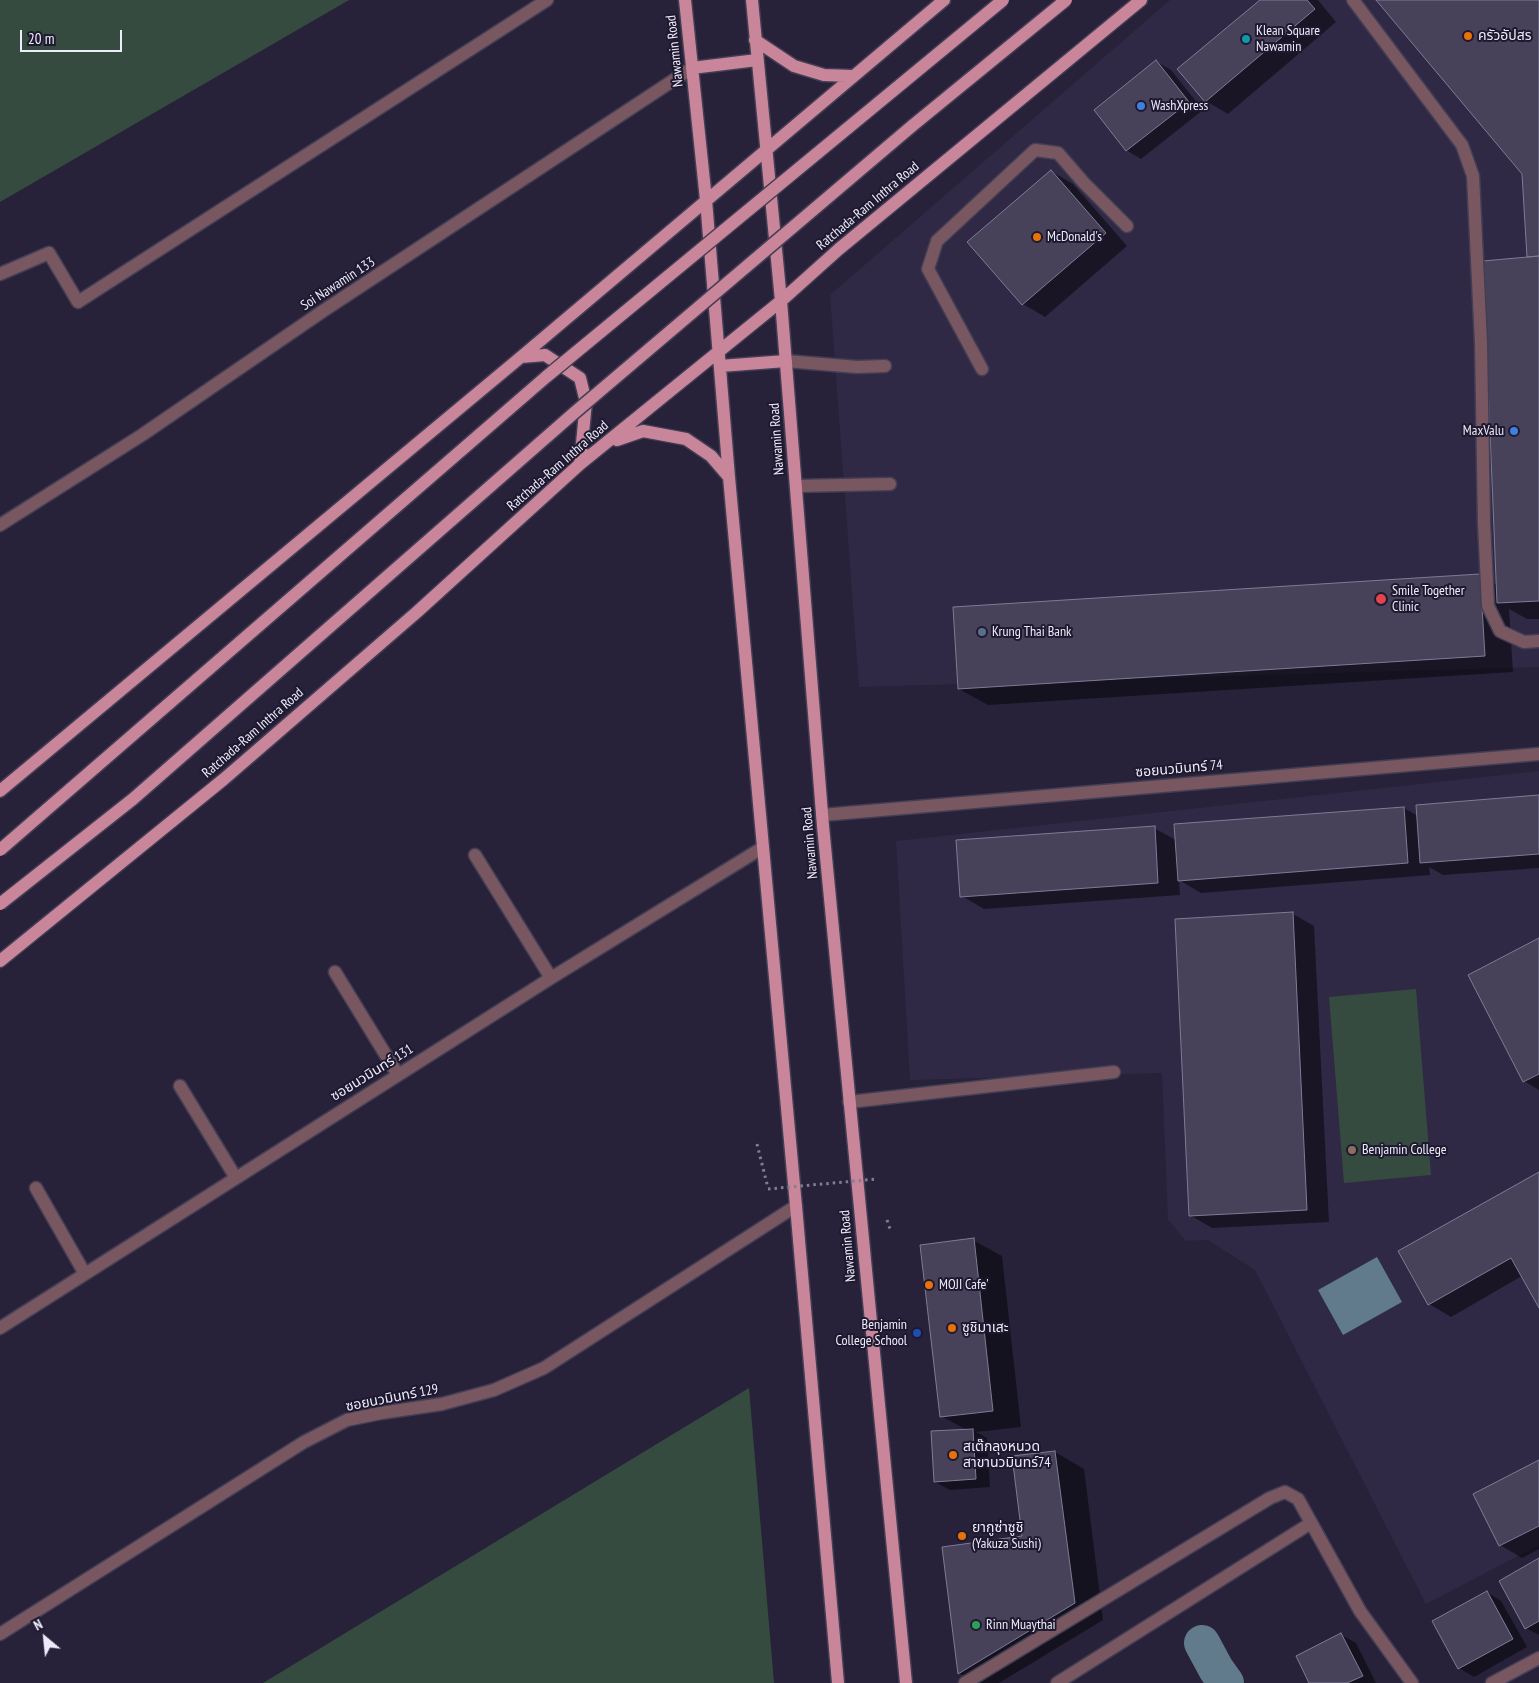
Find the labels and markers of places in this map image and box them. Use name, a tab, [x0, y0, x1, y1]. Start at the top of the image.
place label: Klean Square Nawamin	[1256, 23, 1320, 56]
place label: ครัวอัปสร	[1478, 28, 1532, 44]
marker: ครัวอัปสร	[1462, 30, 1474, 42]
marker: Klean Square Nawamin	[1240, 33, 1252, 45]
place label: WashXpress	[1151, 98, 1208, 114]
marker: WashXpress	[1135, 100, 1147, 112]
place label: McDonald's	[1047, 229, 1102, 245]
marker: McDonald's	[1031, 231, 1043, 243]
place label: MaxValu	[1463, 423, 1504, 439]
marker: MaxValu	[1508, 425, 1520, 437]
place label: Smile Together Clinic	[1392, 583, 1464, 616]
marker: Smile Together Clinic	[1374, 592, 1388, 606]
place label: Krung Thai Bank	[992, 624, 1071, 640]
marker: Krung Thai Bank	[976, 626, 988, 638]
place label: Benjamin College	[1362, 1142, 1446, 1158]
marker: Benjamin College	[1346, 1144, 1358, 1156]
place label: MOJI Cafe'	[939, 1277, 989, 1293]
marker: MOJI Cafe'	[923, 1279, 935, 1291]
place label: Benjamin College School	[835, 1317, 907, 1350]
place label: ซูชิมาเสะ	[962, 1320, 1008, 1336]
marker: ซูชิมาเสะ	[946, 1322, 958, 1334]
marker: Benjamin College School	[911, 1327, 923, 1339]
place label: สเต๊กลุงหนวด สาขานวมินทร์74	[963, 1439, 1051, 1471]
marker: สเต๊กลุงหนวด สาขานวมินทร์74	[947, 1449, 959, 1461]
place label: ยากูซ่าซูชิ (Yakuza Sushi)	[972, 1520, 1041, 1552]
marker: ยากูซ่าซูชิ (Yakuza Sushi)	[956, 1530, 968, 1542]
place label: Rinn Muaythai	[986, 1617, 1056, 1633]
marker: Rinn Muaythai	[970, 1619, 982, 1631]

